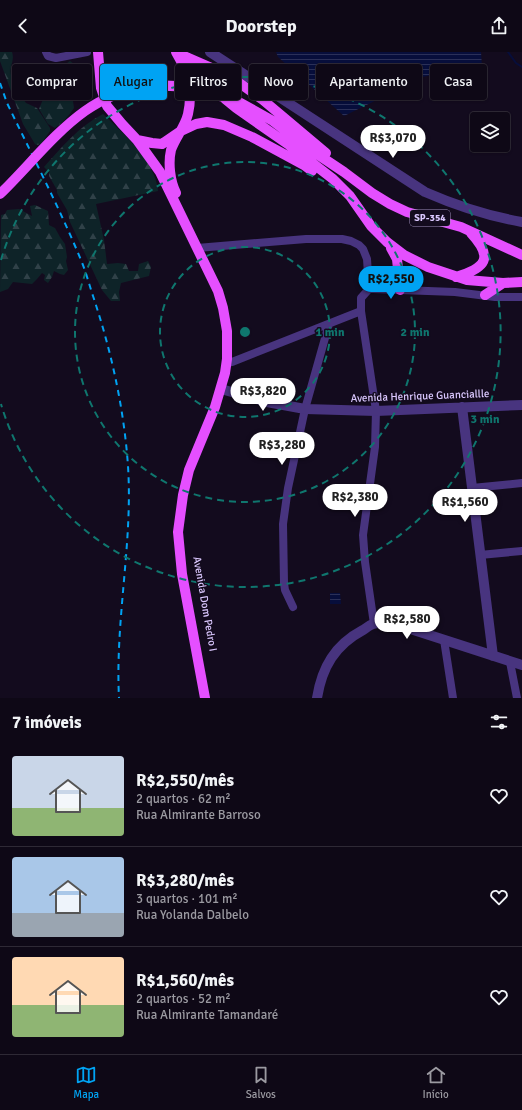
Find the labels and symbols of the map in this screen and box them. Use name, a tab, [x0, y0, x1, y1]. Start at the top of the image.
pin: R$3,070	[356, 125, 430, 159]
road number: SP-354	[410, 210, 450, 226]
pin: R$2,550	[354, 266, 428, 300]
centre of rings	[238, 325, 252, 339]
text: 1 min	[316, 325, 345, 340]
text: 2 min	[401, 325, 430, 340]
pin: R$3,820	[226, 378, 300, 412]
street label: Avenida Henrique Guanciallle	[350, 387, 490, 405]
text: 3 min	[471, 412, 500, 427]
pin: R$3,280	[245, 432, 319, 466]
pin: R$2,380	[318, 484, 392, 518]
pin: R$1,560	[428, 489, 502, 523]
street label: Avenida Dom Pedro I	[190, 555, 220, 653]
pin: R$2,580	[370, 606, 444, 640]

